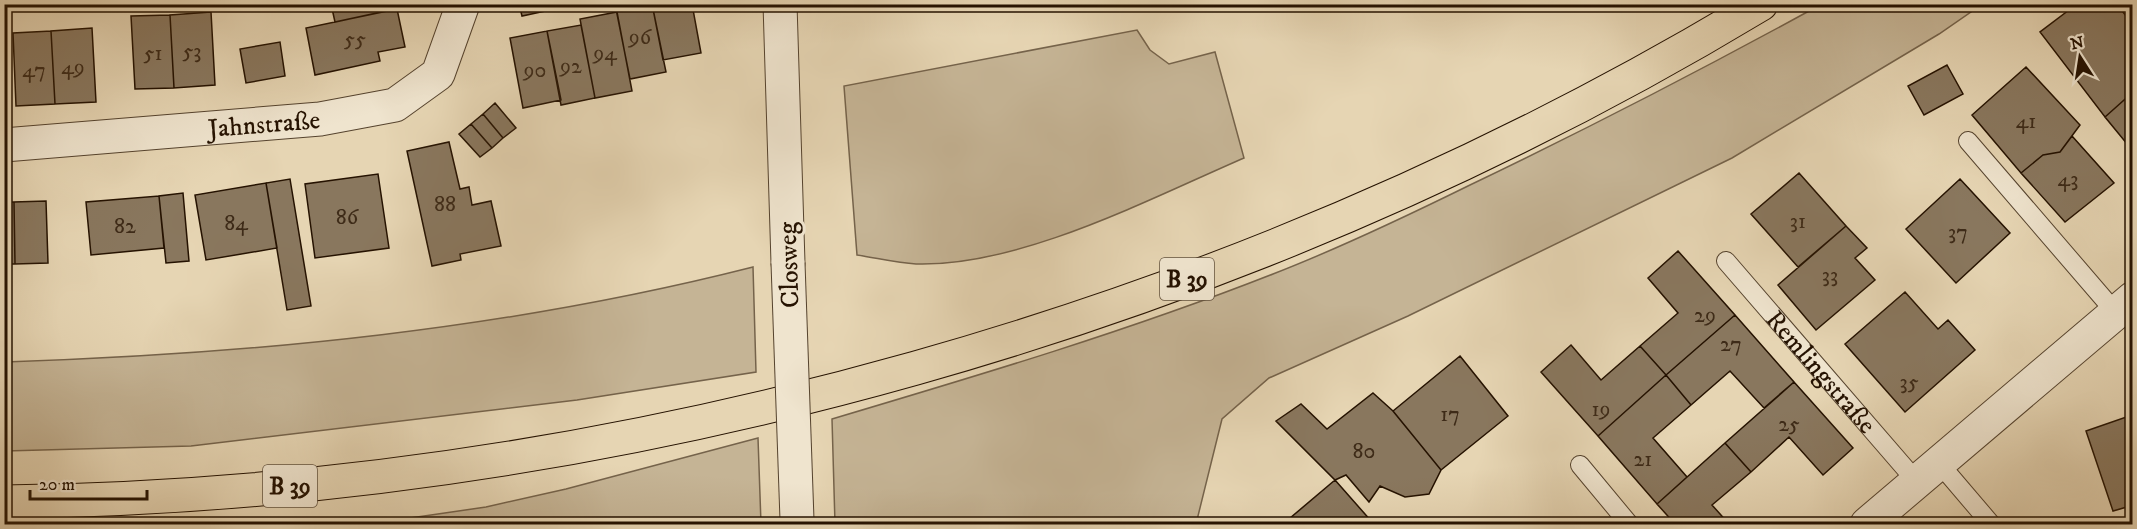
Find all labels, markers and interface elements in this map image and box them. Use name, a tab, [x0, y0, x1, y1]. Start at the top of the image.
house number: 96	[628, 24, 653, 51]
house number: 55	[344, 26, 366, 53]
north arrow	[2050, 27, 2110, 87]
text: N	[2069, 32, 2086, 54]
house number: 53	[182, 38, 202, 65]
house number: 51	[143, 40, 163, 67]
house number: 94	[592, 40, 618, 67]
house number: 92	[559, 53, 582, 80]
house number: 49	[61, 54, 85, 81]
house number: 47	[22, 57, 46, 84]
house number: 90	[523, 57, 546, 84]
street label: Jahnstraße	[205, 104, 322, 146]
house number: 41	[2016, 108, 2036, 135]
house number: 43	[2058, 166, 2078, 193]
house number: 88	[434, 191, 456, 218]
house number: 86	[336, 204, 360, 231]
house number: 31	[1790, 208, 1806, 235]
house number: 84	[224, 210, 249, 237]
house number: 82	[114, 213, 136, 240]
house number: 37	[1948, 219, 1968, 246]
street label: Closweg	[771, 221, 807, 309]
road number: B 39	[1160, 258, 1214, 300]
house number: 33	[1822, 262, 1838, 289]
house number: 29	[1694, 302, 1716, 329]
street label: Remlingstraße	[1758, 304, 1883, 441]
house number: 27	[1720, 331, 1742, 358]
house number: 35	[1899, 369, 1919, 396]
house number: 19	[1592, 396, 1611, 423]
house number: 17	[1440, 401, 1460, 428]
house number: 25	[1778, 411, 1800, 438]
house number: 80	[1353, 438, 1375, 465]
house number: 21	[1634, 446, 1652, 473]
scale bar	[30, 463, 147, 501]
road number: B 39	[263, 465, 317, 507]
text: 20 m	[39, 474, 75, 496]

